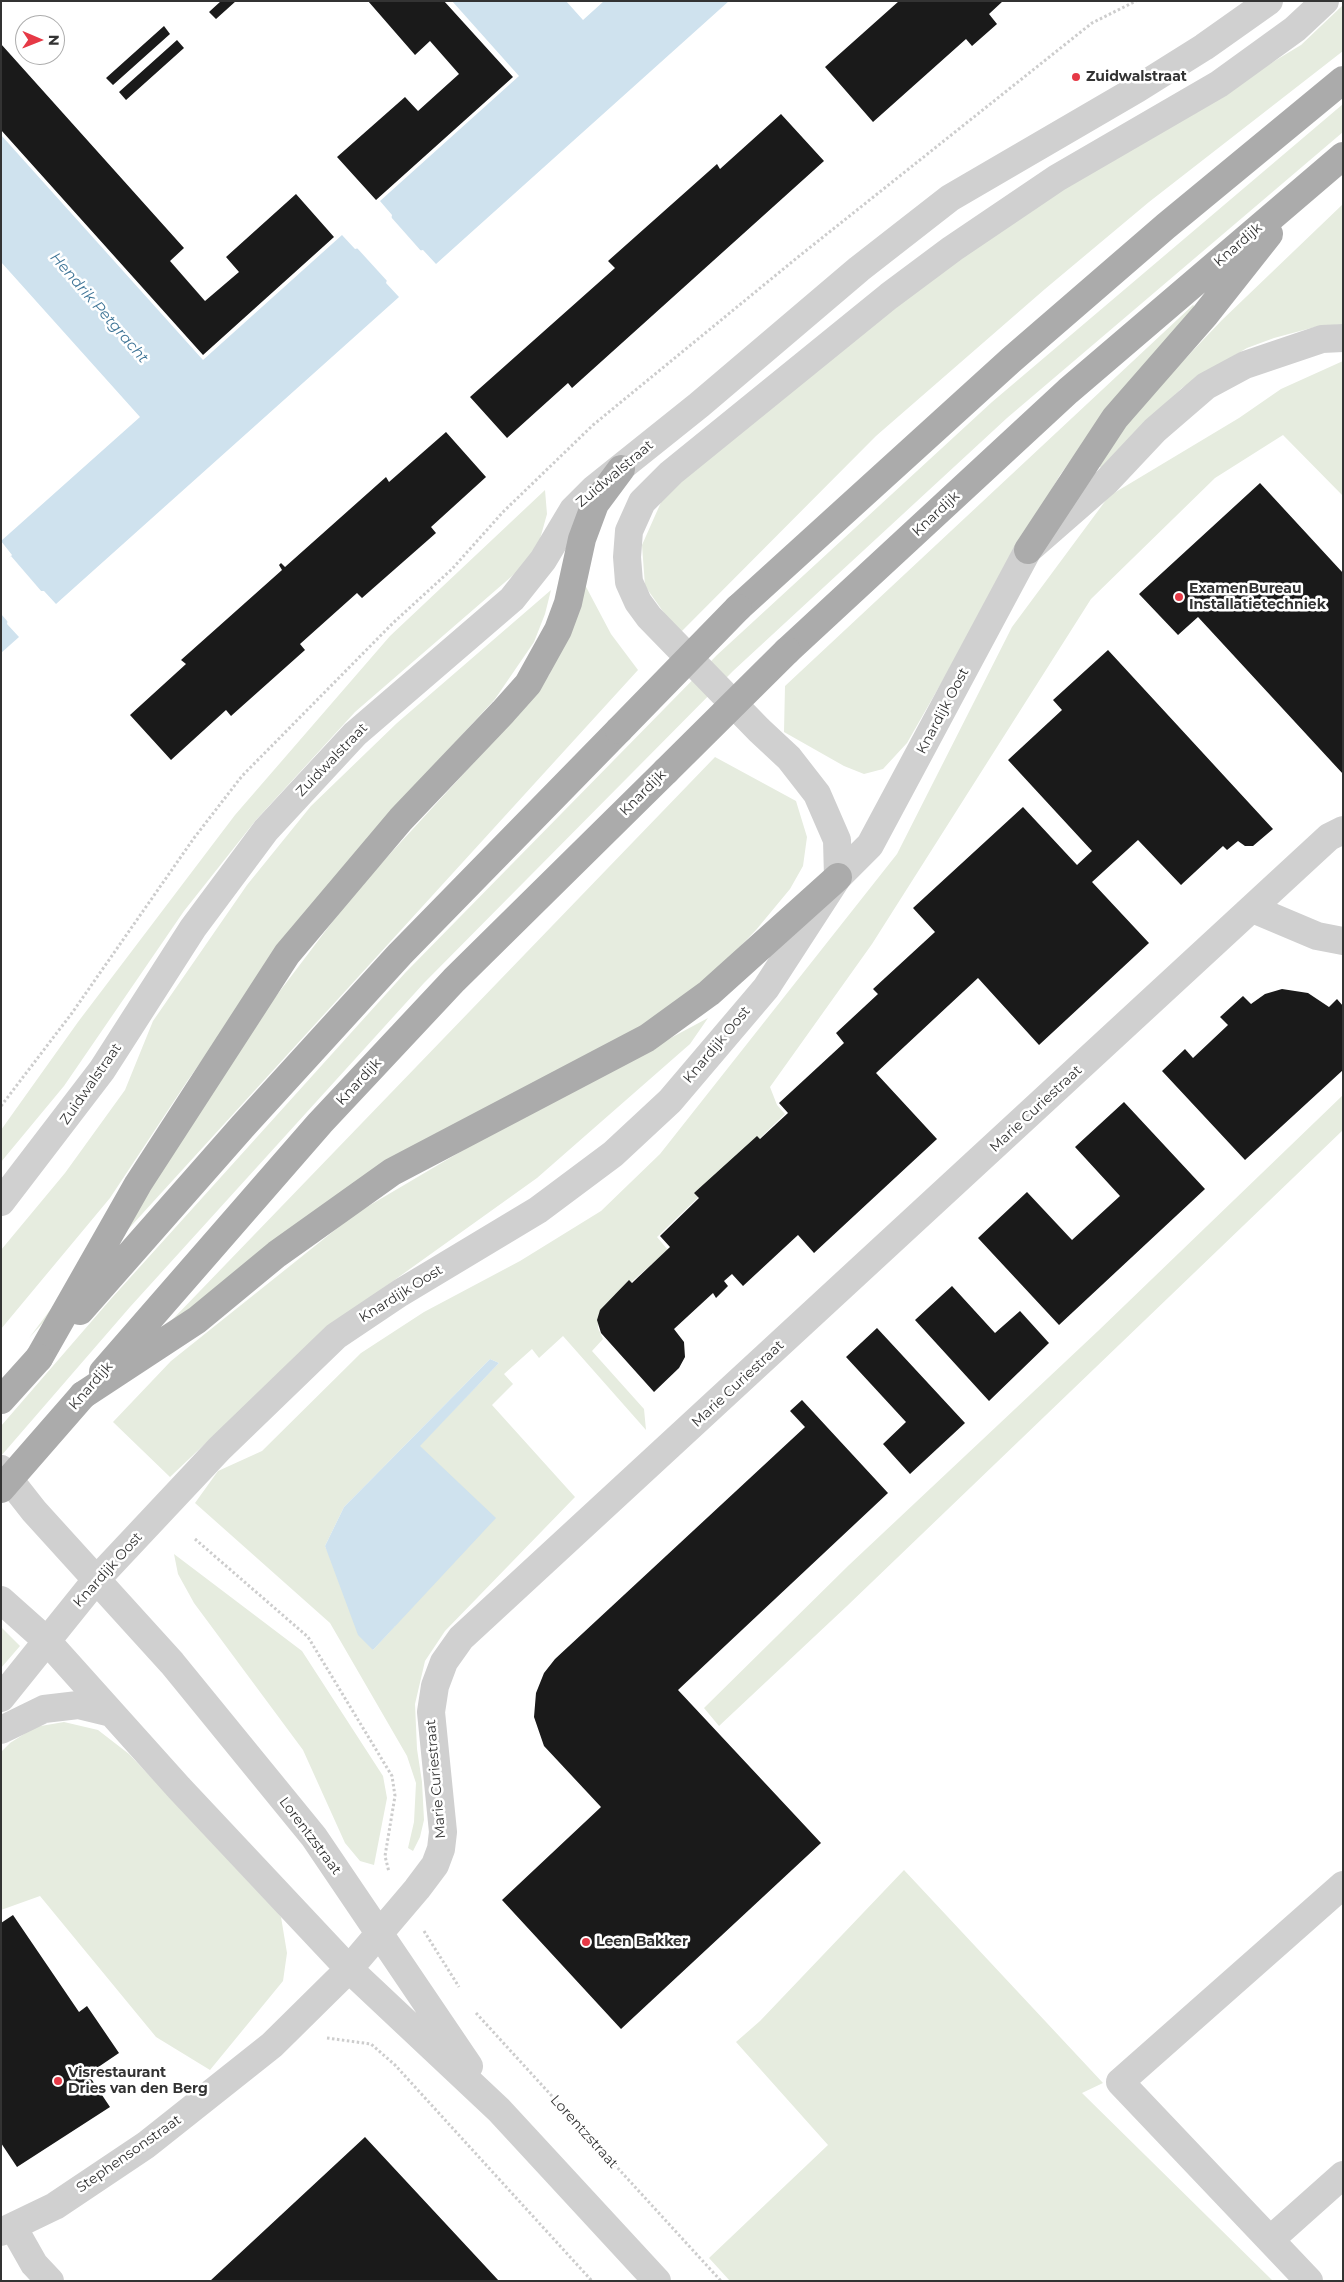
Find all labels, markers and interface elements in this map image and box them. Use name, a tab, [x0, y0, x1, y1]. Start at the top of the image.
north arrow	[15, 15, 65, 65]
text: N	[45, 34, 63, 46]
place label: Zuidwalstraat	[1086, 69, 1187, 85]
marker: Zuidwalstraat	[1070, 71, 1082, 83]
street label: Knardijk	[1210, 219, 1266, 271]
water label: Hendrik Petgracht	[46, 249, 152, 367]
street label: Zuidwalstraat	[573, 437, 657, 511]
street label: Knardijk	[909, 488, 963, 540]
place label: ExamenBureau Installatietechniek	[1189, 581, 1326, 614]
marker: ExamenBureau Installatietechniek	[1173, 591, 1185, 603]
street label: Knardijk Oost	[913, 665, 973, 757]
street label: Zuidwalstraat	[293, 720, 371, 800]
street label: Knardijk	[616, 766, 670, 820]
street label: Knardijk Oost	[680, 1003, 754, 1087]
street label: Zuidwalstraat	[57, 1040, 125, 1128]
street label: Knardijk	[333, 1055, 385, 1109]
street label: Marie Curiestraat	[987, 1062, 1085, 1156]
street label: Knardijk Oost	[356, 1262, 446, 1326]
street label: Marie Curiestraat	[689, 1337, 787, 1431]
street label: Knardijk	[65, 1358, 117, 1414]
street label: Knardijk Oost	[70, 1529, 146, 1611]
street label: Marie Curiestraat	[422, 1719, 450, 1839]
street label: Lorentzstraat	[275, 1794, 345, 1878]
place label: Leen Bakker	[596, 1934, 688, 1950]
marker: Leen Bakker	[580, 1936, 592, 1948]
place label: Visrestaurant Dries van den Berg	[68, 2065, 208, 2098]
marker: Visrestaurant Dries van den Berg	[52, 2075, 64, 2087]
street label: Lorentzstraat	[547, 2092, 621, 2172]
street label: Stephensonstraat	[73, 2111, 185, 2197]

